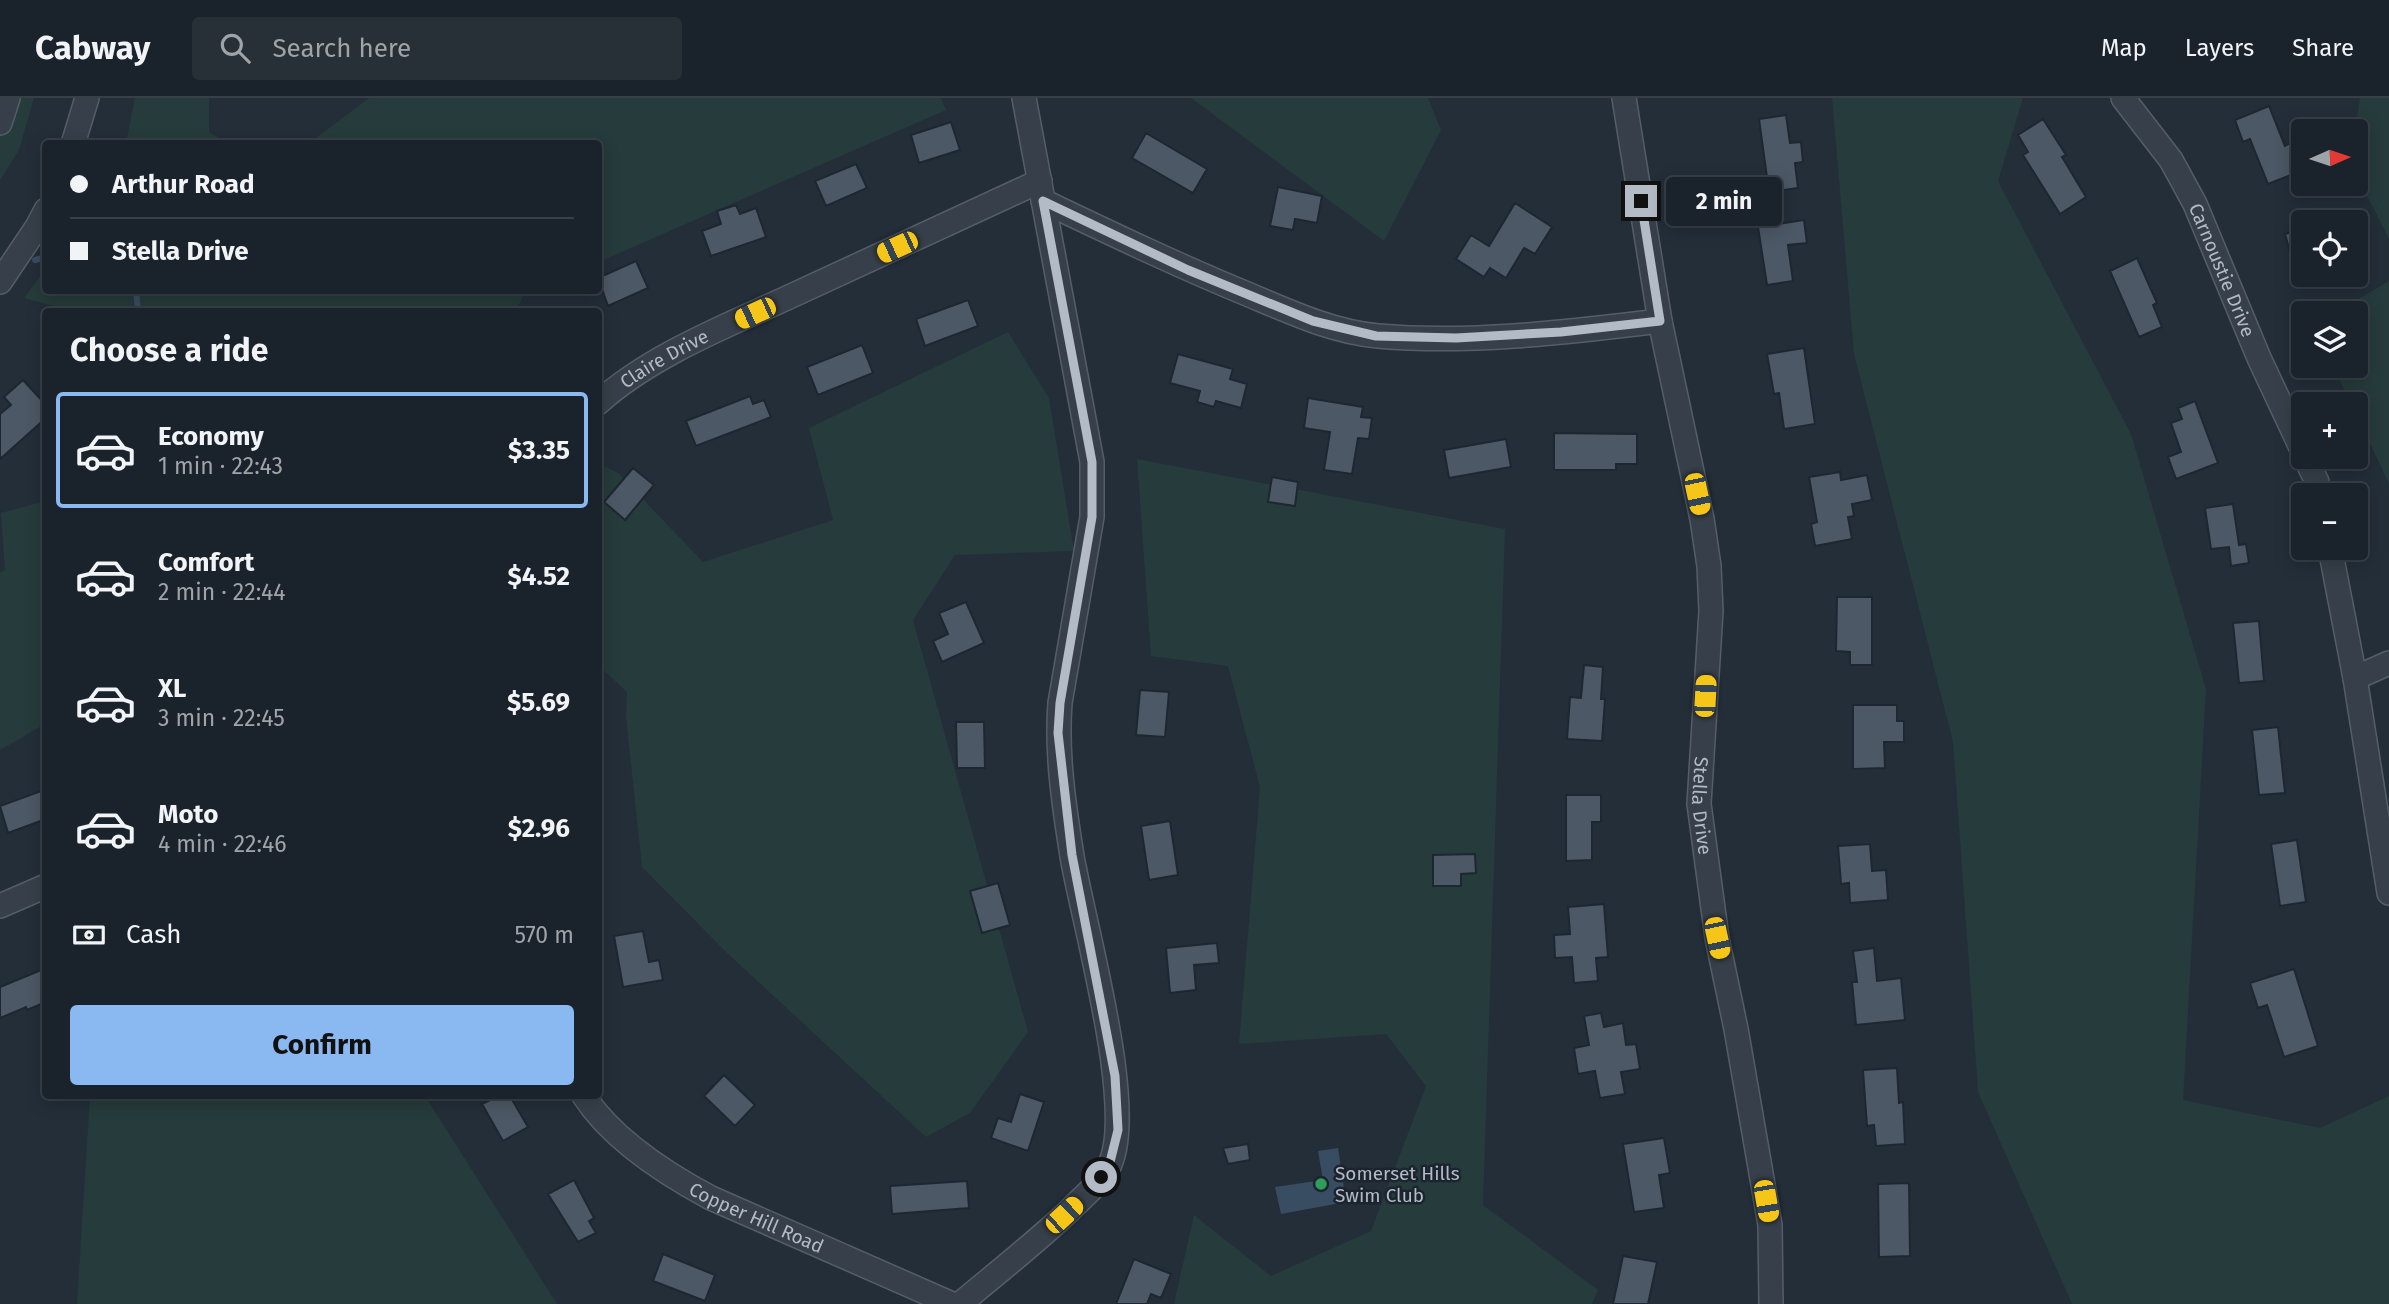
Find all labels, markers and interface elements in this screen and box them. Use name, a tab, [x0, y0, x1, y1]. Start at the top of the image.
search box	[192, 17, 682, 80]
text: Cabway	[35, 28, 150, 68]
icon: search	[216, 29, 254, 67]
text: Search here	[272, 33, 411, 64]
text: Map	[2101, 34, 2147, 62]
text: Layers	[2185, 34, 2254, 62]
text: Share	[2292, 34, 2354, 62]
north arrow	[2291, 119, 2368, 196]
map controls	[2291, 119, 2368, 560]
text: Arthur Road	[112, 169, 255, 200]
callout: 2 min	[1666, 176, 1781, 226]
route end	[1625, 185, 1657, 217]
text: 2 min	[1696, 187, 1752, 215]
street label: Carnoustie Drive	[2184, 200, 2260, 340]
button: locate	[2291, 210, 2368, 287]
car	[874, 229, 921, 265]
text: Stella Drive	[112, 236, 249, 267]
car	[732, 295, 779, 331]
button: layers	[2291, 301, 2368, 378]
street label: Claire Drive	[615, 324, 712, 393]
text: Choose a ride	[70, 331, 268, 369]
button: +	[2291, 392, 2368, 469]
icon: car	[74, 419, 137, 482]
text: Economy	[158, 421, 264, 452]
text: $3.35	[508, 435, 570, 466]
text: 1 min · 22:43	[158, 452, 283, 480]
car	[1683, 471, 1712, 517]
button: −	[2291, 483, 2368, 560]
icon: car	[74, 545, 137, 608]
text: Comfort	[158, 547, 254, 578]
text: $4.52	[508, 561, 570, 592]
text: 2 min · 22:44	[158, 578, 286, 606]
icon: car	[74, 671, 137, 734]
text: XL	[158, 673, 186, 704]
car	[1694, 674, 1717, 718]
text: $5.69	[507, 687, 570, 718]
text: 3 min · 22:45	[158, 704, 285, 732]
street label: Stella Drive	[1687, 756, 1717, 856]
icon: car	[74, 797, 137, 860]
text: Moto	[158, 799, 218, 830]
text: $2.96	[508, 813, 570, 844]
text: 4 min · 22:46	[158, 830, 286, 858]
car	[1703, 915, 1732, 961]
icon: cash	[70, 916, 108, 954]
text: Cash	[126, 919, 182, 950]
text: 570 m	[514, 921, 574, 949]
button: Confirm	[70, 1005, 574, 1085]
route start	[1085, 1161, 1117, 1193]
place label: Somerset Hills Swim Club	[1335, 1162, 1460, 1207]
marker: Somerset Hills Swim Club	[1313, 1176, 1329, 1192]
street label: Copper Hill Road	[685, 1177, 827, 1258]
car	[1753, 1178, 1780, 1224]
car	[1042, 1193, 1087, 1237]

